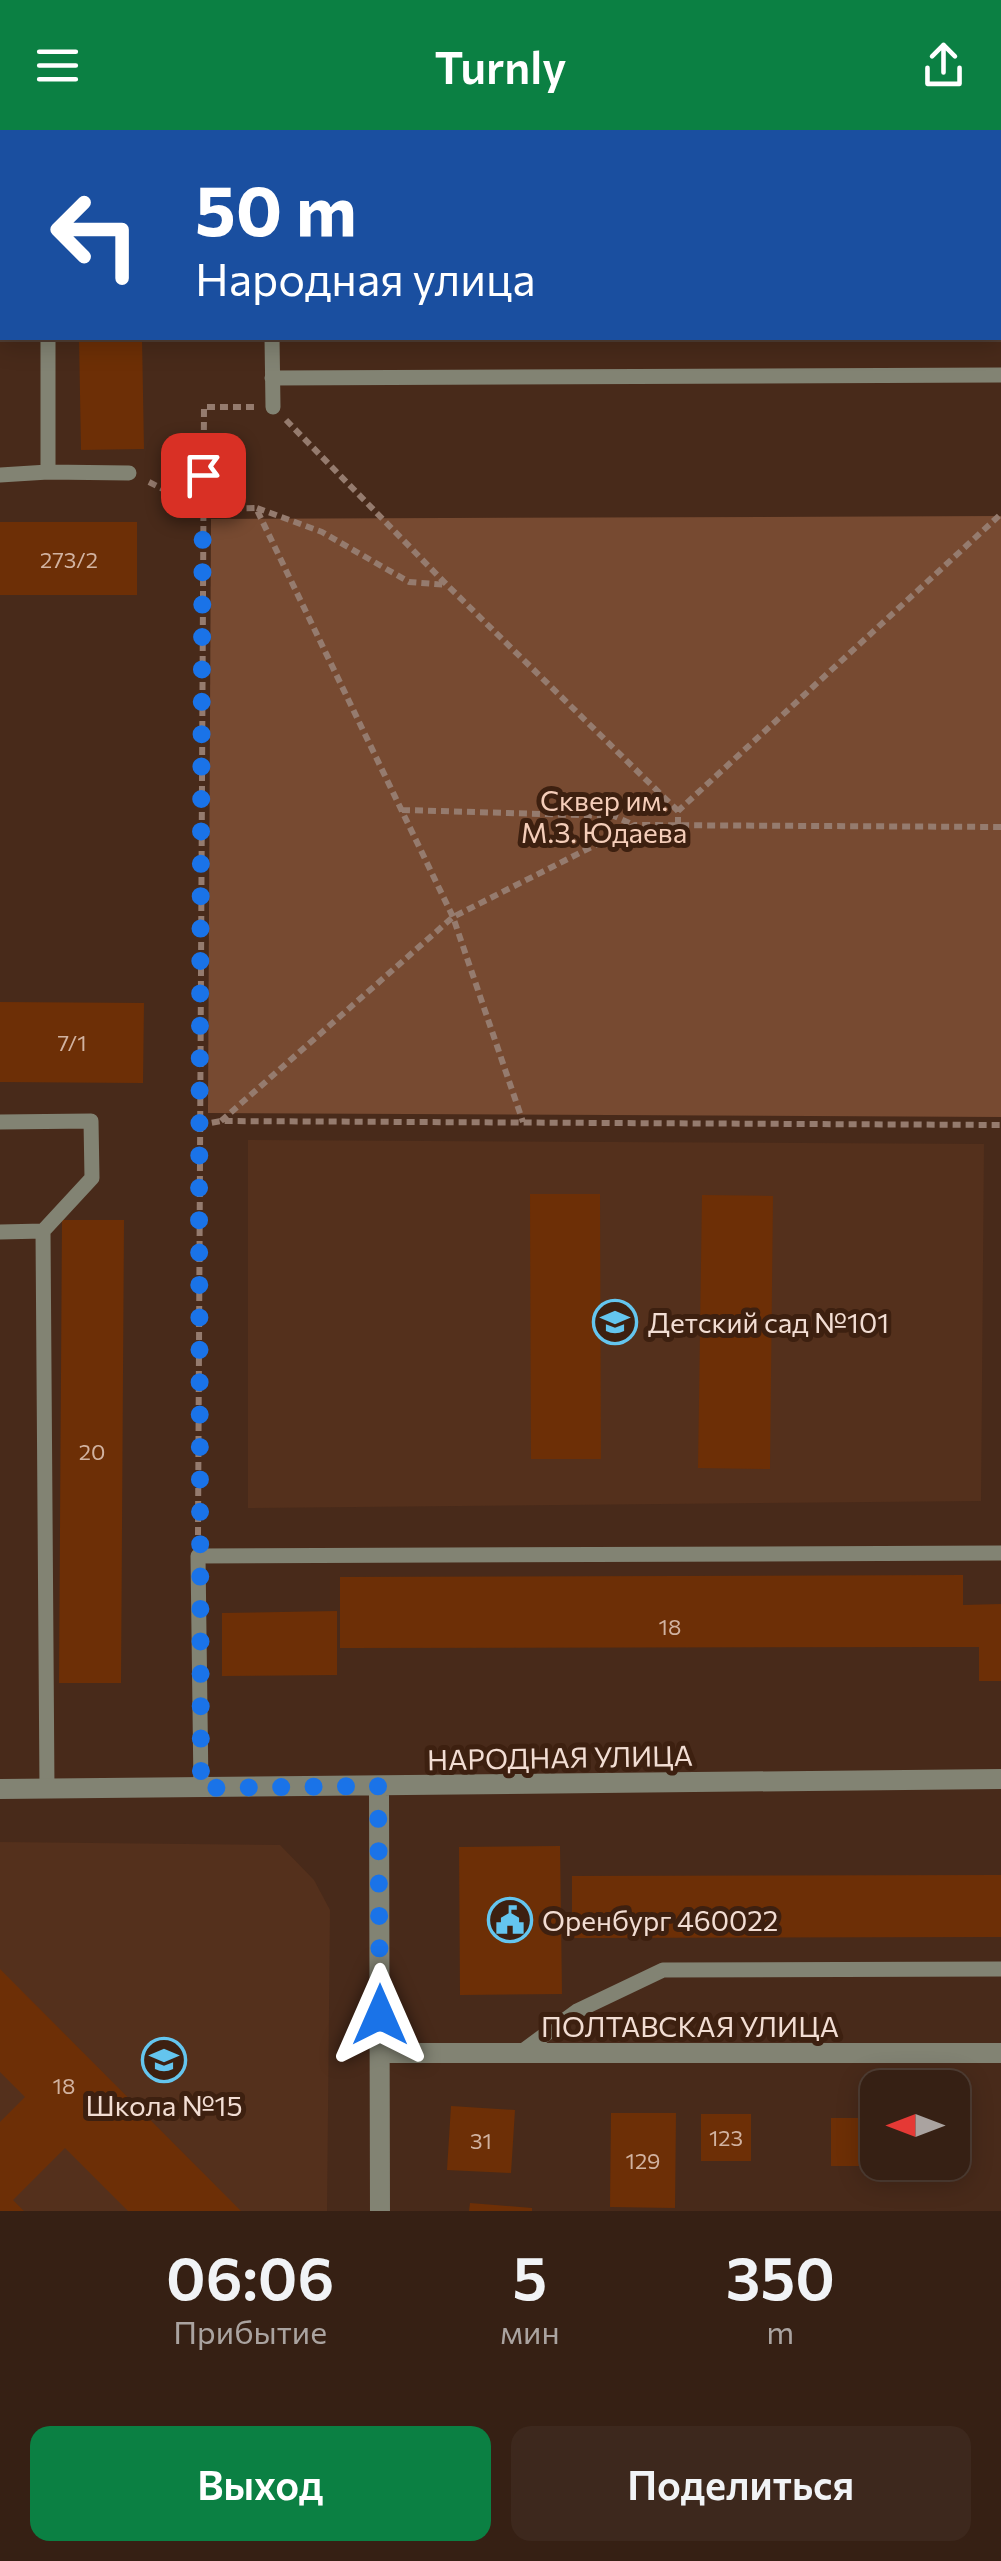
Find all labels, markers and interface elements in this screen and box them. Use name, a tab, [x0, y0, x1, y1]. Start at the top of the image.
icon: menu	[30, 38, 85, 93]
text: Turnly	[435, 38, 566, 93]
icon: share	[916, 38, 971, 93]
text: 50 m	[195, 165, 357, 250]
icon: left	[30, 170, 160, 300]
text: Народная улица	[195, 250, 536, 305]
pin	[161, 433, 246, 518]
icon: arrive	[176, 448, 231, 503]
house number: 273/2	[40, 546, 98, 573]
park label: Сквер им. М.З. Юдаева	[521, 783, 687, 849]
house number: 7/1	[57, 1029, 87, 1056]
school or university icon: Детский сад №101	[592, 1299, 638, 1345]
place label: Детский сад №101	[648, 1305, 889, 1339]
house number: 20	[79, 1438, 105, 1465]
house number: 18	[659, 1613, 681, 1640]
street label: НАРОДНАЯ УЛИЦА	[427, 1738, 693, 1776]
public building icon: Оренбург 460022	[487, 1897, 533, 1943]
place label: Оренбург 460022	[542, 1903, 778, 1937]
position arrow	[328, 1963, 432, 2067]
street label: ПОЛТАВСКАЯ УЛИЦА	[541, 2009, 839, 2043]
school or university icon: Школа №15	[141, 2037, 187, 2083]
north arrow	[860, 2070, 970, 2180]
map controls	[860, 2070, 970, 2180]
house number: 18	[53, 2072, 75, 2099]
place label: Школа №15	[85, 2088, 243, 2122]
house number: 123	[709, 2124, 743, 2151]
house number: 31	[470, 2127, 492, 2154]
house number: 129	[626, 2147, 660, 2174]
text: 06:06	[166, 2239, 334, 2312]
text: 5	[513, 2239, 547, 2312]
text: 350	[726, 2239, 835, 2312]
text: Прибытие	[173, 2311, 327, 2351]
text: мин	[500, 2311, 560, 2351]
text: m	[766, 2311, 794, 2351]
button: Выход	[30, 2426, 491, 2541]
button: Поделиться	[511, 2426, 971, 2541]

